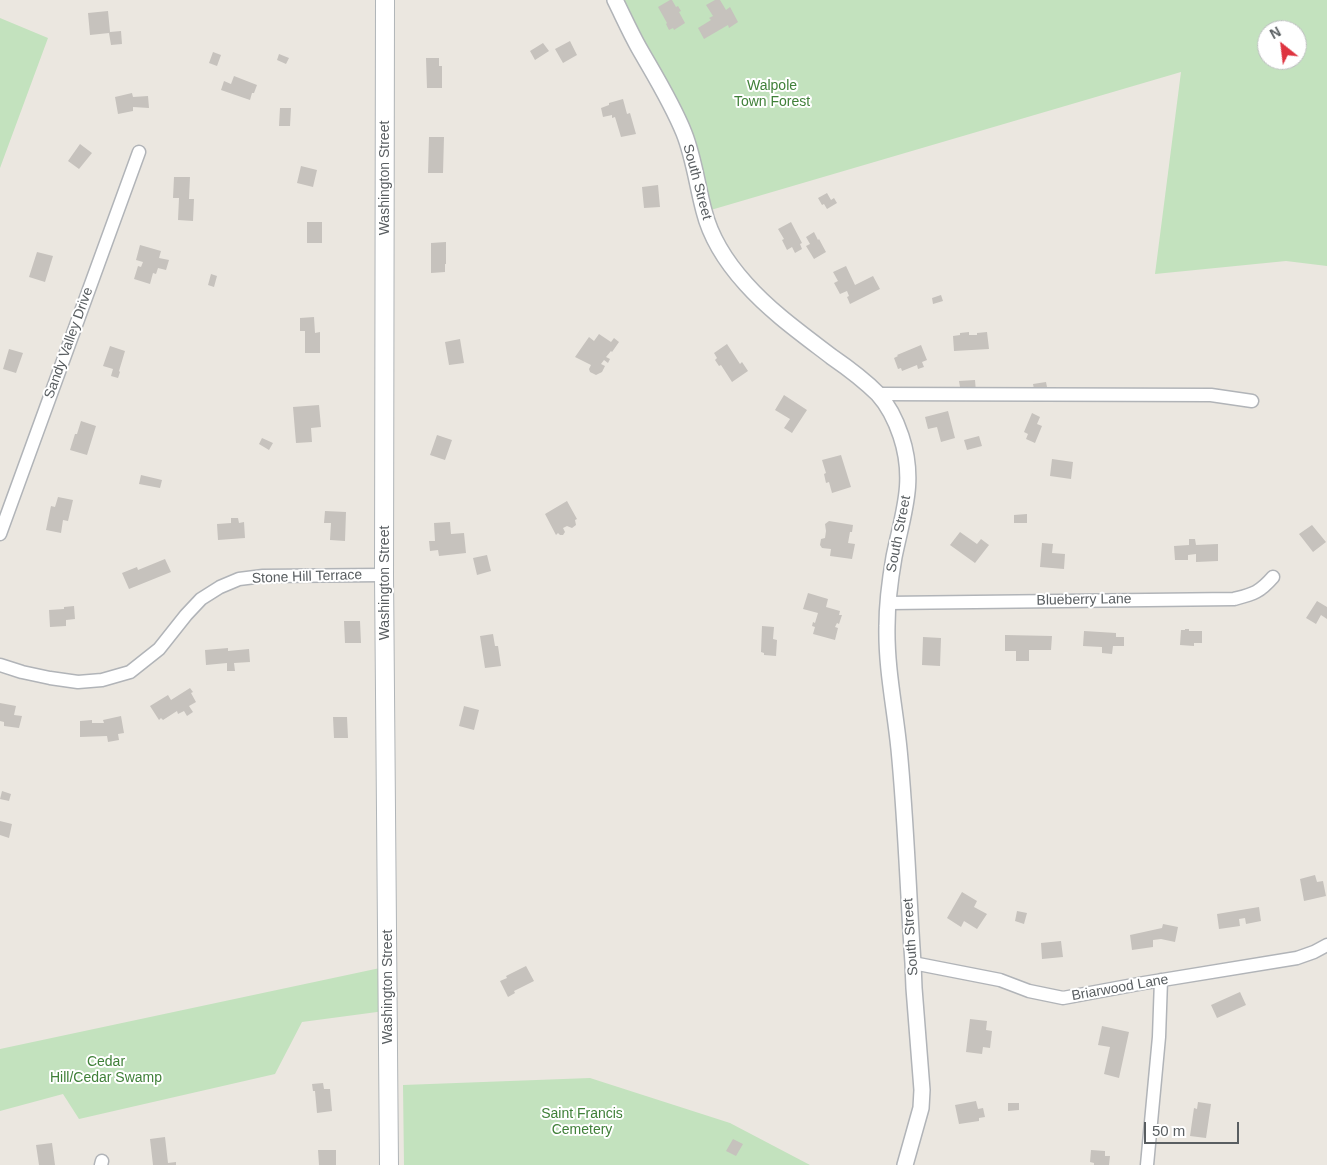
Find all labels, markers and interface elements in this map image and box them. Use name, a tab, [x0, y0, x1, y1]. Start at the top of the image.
north arrow	[1257, 20, 1307, 70]
text: N	[1267, 23, 1284, 42]
park label: Walpole Town Forest	[734, 78, 810, 110]
street label: Washington Street	[377, 121, 393, 235]
street label: South Street	[679, 142, 715, 222]
street label: Sandy Valley Drive	[41, 285, 97, 401]
street label: South Street	[883, 494, 915, 574]
street label: Washington Street	[377, 526, 393, 640]
street label: Stone Hill Terrace	[251, 567, 363, 587]
street label: Blueberry Lane	[1036, 591, 1132, 609]
street label: South Street	[900, 898, 922, 976]
street label: Washington Street	[380, 930, 396, 1044]
street label: Briarwood Lane	[1070, 971, 1170, 1005]
park label: Cedar Hill/Cedar Swamp	[50, 1054, 162, 1086]
park label: Saint Francis Cemetery	[541, 1106, 623, 1138]
scale bar	[1147, 1112, 1242, 1144]
text: 50 m	[1152, 1122, 1185, 1139]

